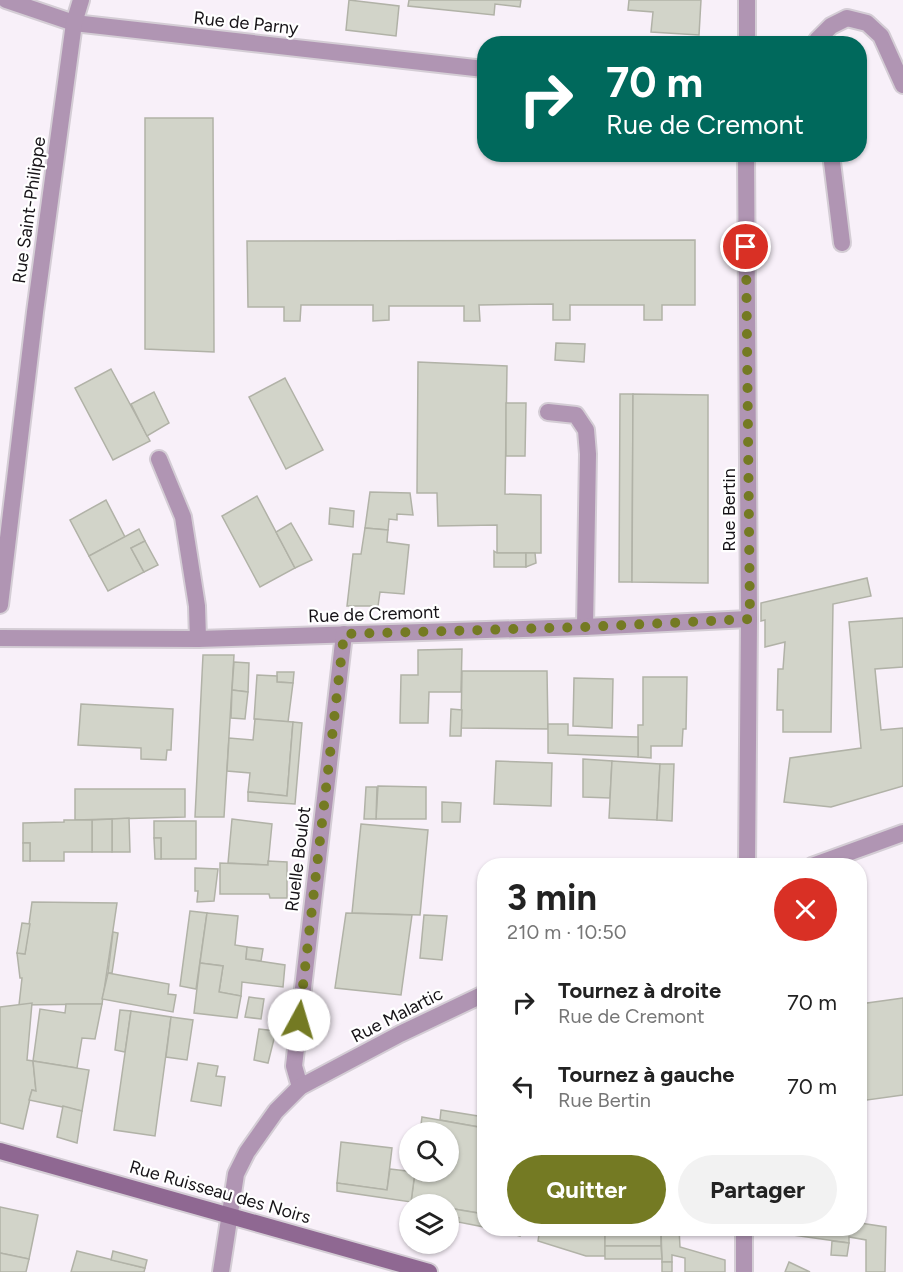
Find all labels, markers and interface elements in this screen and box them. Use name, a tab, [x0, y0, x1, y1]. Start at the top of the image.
street label: Rue de Parny	[192, 7, 300, 39]
text: 70 m	[606, 57, 703, 108]
icon: right	[507, 60, 585, 138]
text: Rue de Cremont	[606, 108, 804, 141]
street label: Rue Saint-Philippe	[8, 135, 50, 285]
pin	[720, 221, 771, 272]
icon: arrive	[729, 230, 762, 263]
street label: Rue Bertin	[718, 468, 740, 552]
street label: Rue de Cremont	[308, 601, 440, 627]
street label: Ruelle Boulot	[281, 805, 315, 913]
text: 3 min	[507, 876, 597, 919]
button: close	[774, 878, 837, 941]
text: 210 m · 10:50	[507, 920, 627, 944]
text: Tournez à droite	[558, 977, 721, 1004]
street label: Rue Malartic	[347, 982, 447, 1047]
icon: right	[507, 986, 540, 1019]
position arrow	[267, 988, 331, 1052]
text: 70 m	[787, 989, 837, 1016]
text: Rue de Cremont	[558, 1004, 705, 1028]
text: Tournez à gauche	[558, 1061, 734, 1088]
icon: left	[507, 1070, 540, 1103]
text: 70 m	[787, 1073, 837, 1100]
text: Rue Bertin	[558, 1088, 651, 1112]
map controls	[399, 1122, 459, 1254]
button: search	[399, 1122, 459, 1182]
button: Quitter	[507, 1155, 666, 1224]
button: Partager	[678, 1155, 837, 1224]
street label: Rue Ruisseau des Noirs	[127, 1156, 313, 1228]
button: layers	[399, 1194, 459, 1254]

